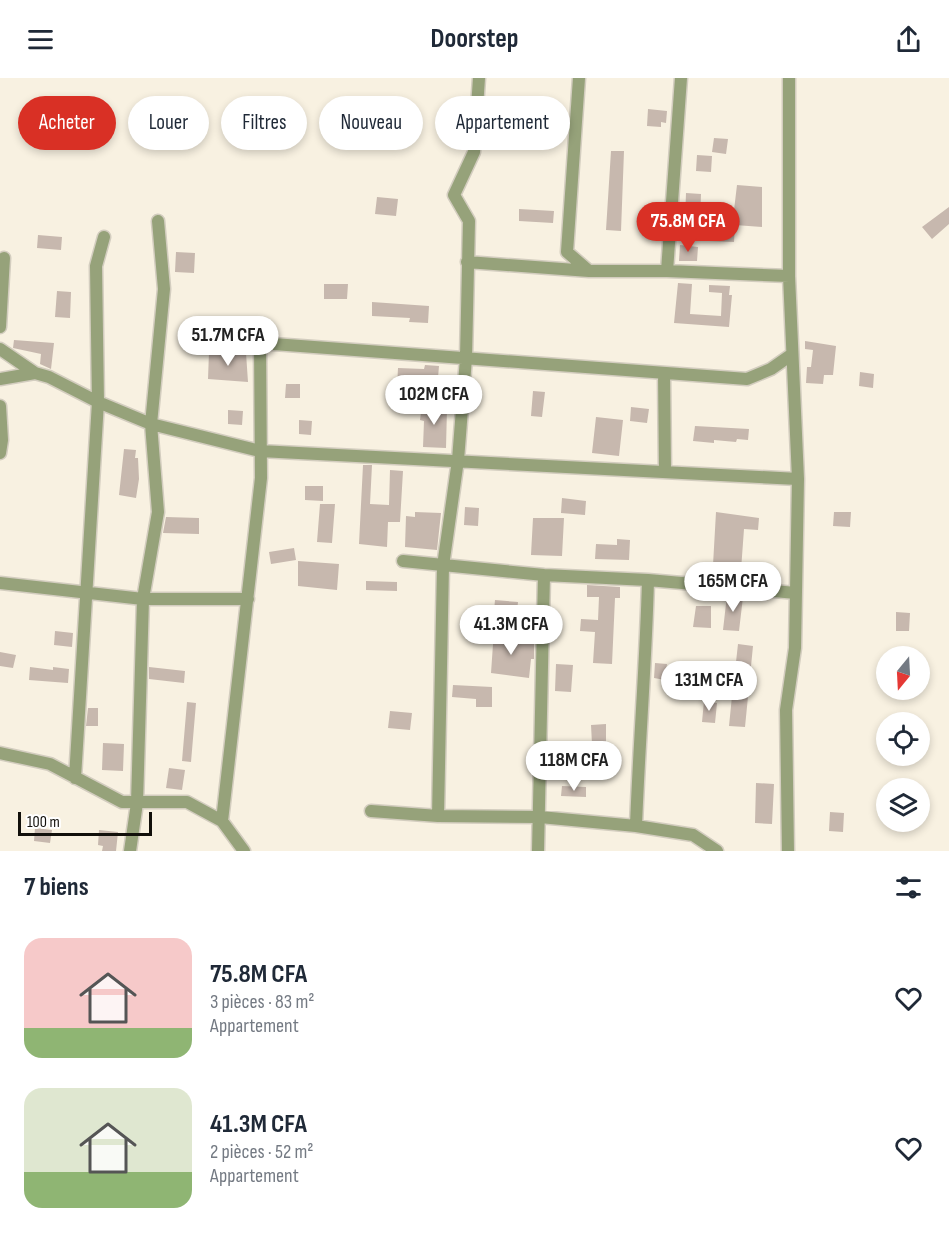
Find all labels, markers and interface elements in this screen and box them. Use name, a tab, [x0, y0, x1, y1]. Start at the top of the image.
icon: menu	[24, 23, 57, 56]
text: Doorstep	[431, 23, 519, 55]
icon: share	[892, 23, 925, 56]
chip: Acheter	[18, 96, 116, 150]
chip: Louer	[128, 96, 209, 150]
chip: Filtres	[221, 96, 307, 150]
chip: Nouveau	[319, 96, 423, 150]
chip: Appartement	[435, 96, 570, 150]
pin: 75.8M CFA	[619, 202, 757, 253]
text: 75.8M CFA	[651, 209, 725, 233]
pin: 51.7M CFA	[159, 316, 297, 367]
text: 51.7M CFA	[192, 323, 264, 347]
pin: 102M CFA	[372, 375, 496, 426]
text: 102M CFA	[399, 382, 469, 406]
pin: 165M CFA	[671, 562, 795, 613]
text: 165M CFA	[698, 569, 768, 593]
pin: 41.3M CFA	[442, 605, 580, 656]
text: 41.3M CFA	[474, 612, 548, 636]
north arrow	[876, 646, 930, 700]
map controls	[876, 646, 930, 832]
pin: 131M CFA	[647, 661, 771, 712]
text: 131M CFA	[675, 668, 743, 692]
button: locate	[876, 712, 930, 766]
pin: 118M CFA	[512, 741, 636, 792]
text: 118M CFA	[540, 748, 608, 772]
button: layers	[876, 778, 930, 832]
scale bar	[18, 809, 152, 836]
text: 100 m	[27, 813, 60, 832]
icon: filters	[892, 871, 925, 904]
text: 7 biens	[24, 872, 89, 903]
text: 75.8M CFA	[210, 959, 307, 990]
icon: home	[72, 962, 144, 1034]
icon: heart	[892, 982, 925, 1015]
text: 3 pièces · 83 m²	[210, 990, 314, 1014]
text: Appartement	[210, 1014, 299, 1038]
text: 41.3M CFA	[210, 1109, 307, 1140]
icon: home	[72, 1112, 144, 1184]
icon: heart	[892, 1132, 925, 1165]
text: 2 pièces · 52 m²	[210, 1140, 313, 1164]
text: Appartement	[210, 1164, 299, 1188]

